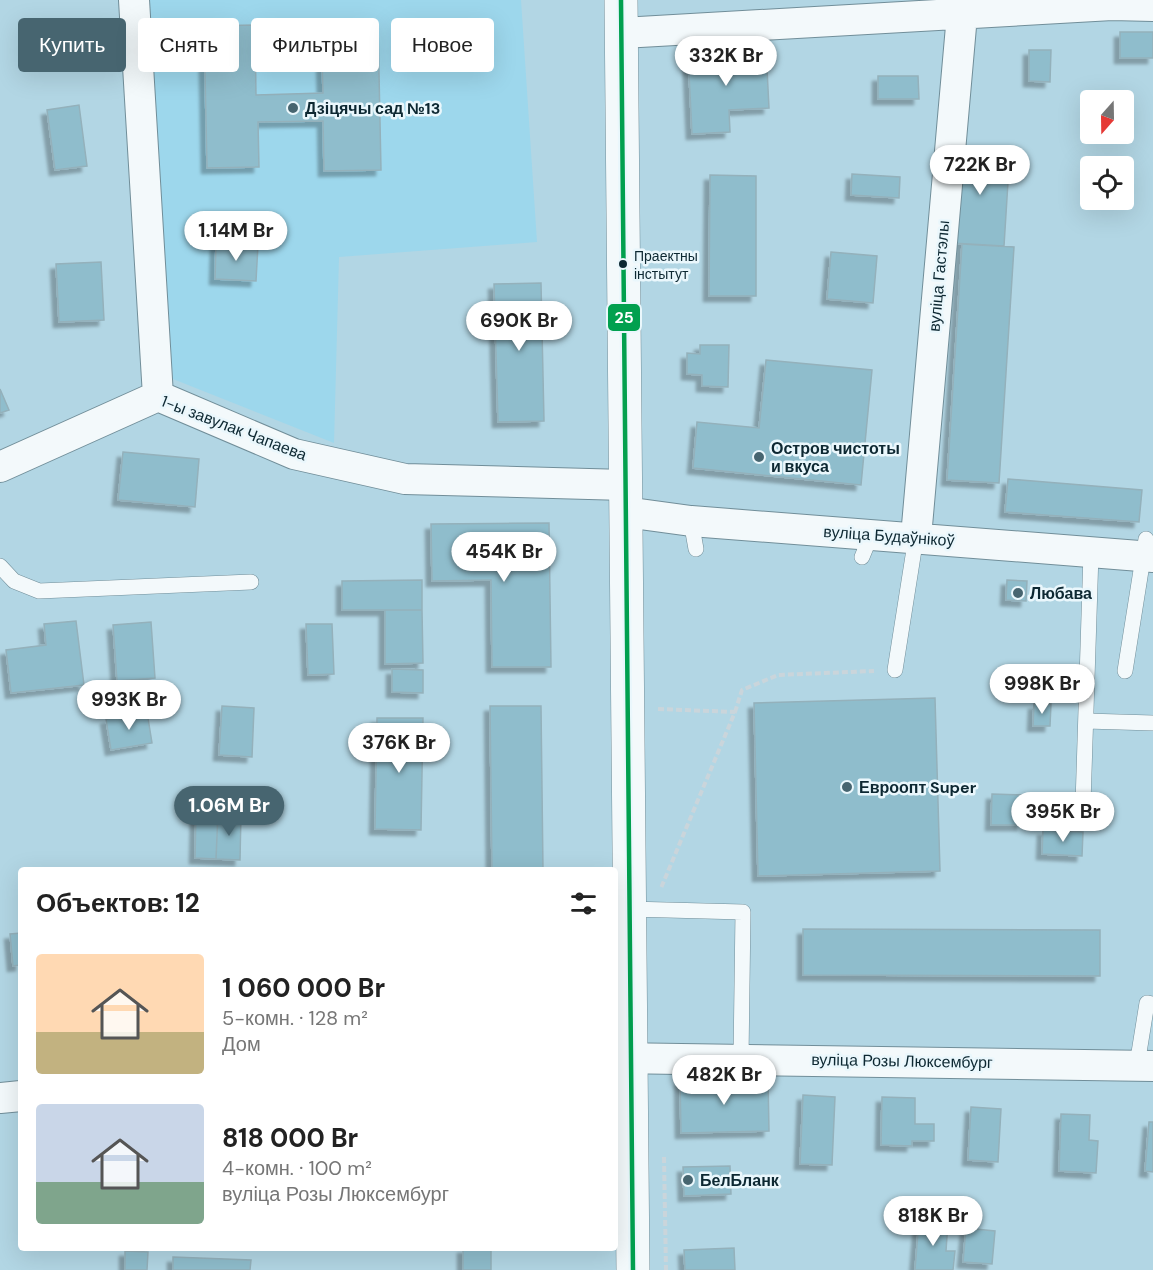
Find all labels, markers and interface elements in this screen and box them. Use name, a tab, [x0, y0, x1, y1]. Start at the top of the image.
chip: Купить	[18, 18, 126, 72]
chip: Снять	[138, 18, 239, 72]
chip: Фильтры	[251, 18, 379, 72]
chip: Новое	[391, 18, 494, 72]
pin: 332K Br	[671, 36, 781, 87]
text: 332K Br	[689, 42, 763, 68]
north arrow	[1080, 90, 1134, 144]
map controls	[1080, 90, 1134, 210]
place label: Дзіцячы сад №13	[305, 98, 440, 119]
marker: Дзіцячы сад №13	[286, 101, 300, 115]
pin: 722K Br	[925, 145, 1035, 196]
text: 722K Br	[944, 151, 1016, 177]
button: locate	[1080, 156, 1134, 210]
pin: 1.14M Br	[174, 211, 298, 262]
text: 1.14M Br	[198, 217, 274, 243]
street label: вуліца Гастэлы	[924, 219, 954, 333]
place label: Праектны інстытут	[634, 247, 698, 283]
marker: Праектны інстытут	[617, 258, 629, 270]
pin: 690K Br	[464, 301, 574, 352]
line badge: 25	[607, 303, 641, 332]
text: 690K Br	[480, 307, 558, 333]
text: 25	[614, 307, 634, 328]
street label: 1-ы завулак Чапаева	[158, 391, 310, 465]
place label: Остров чистоты и вкуса	[771, 438, 900, 477]
marker: Остров чистоты и вкуса	[752, 450, 766, 464]
street label: вуліца Будаўнікоў	[823, 521, 955, 551]
pin: 454K Br	[449, 532, 559, 583]
text: 454K Br	[465, 538, 543, 564]
place label: Любава	[1030, 583, 1092, 604]
marker: Любава	[1011, 586, 1025, 600]
pin: 998K Br	[987, 664, 1097, 715]
text: 998K Br	[1004, 670, 1080, 696]
pin: 993K Br	[74, 680, 184, 731]
text: 993K Br	[91, 686, 167, 712]
pin: 376K Br	[344, 723, 454, 774]
text: 376K Br	[362, 729, 436, 755]
place label: Евроопт Super	[859, 777, 977, 798]
marker: Евроопт Super	[840, 780, 854, 794]
pin: 1.06M Br	[167, 786, 291, 837]
text: 1.06M Br	[188, 792, 270, 818]
pin: 395K Br	[1008, 792, 1118, 843]
text: 395K Br	[1025, 798, 1101, 824]
text: Объектов: 12	[36, 886, 200, 920]
icon: filters	[567, 887, 600, 920]
text: 1 060 000 Br	[222, 971, 385, 1005]
icon: home	[84, 978, 156, 1050]
text: 5-комн. · 128 m²	[222, 1005, 368, 1031]
text: Дом	[222, 1031, 261, 1057]
street label: вуліца Розы Люксембург	[811, 1049, 993, 1073]
pin: 482K Br	[669, 1055, 779, 1106]
text: 482K Br	[686, 1061, 762, 1087]
text: 818 000 Br	[222, 1121, 358, 1155]
icon: home	[84, 1128, 156, 1200]
text: 4-комн. · 100 m²	[222, 1155, 372, 1181]
place label: БелБланк	[700, 1170, 780, 1191]
marker: БелБланк	[681, 1173, 695, 1187]
text: вуліца Розы Люксембург	[222, 1181, 449, 1207]
pin: 818K Br	[878, 1196, 988, 1247]
text: 818K Br	[898, 1202, 968, 1228]

